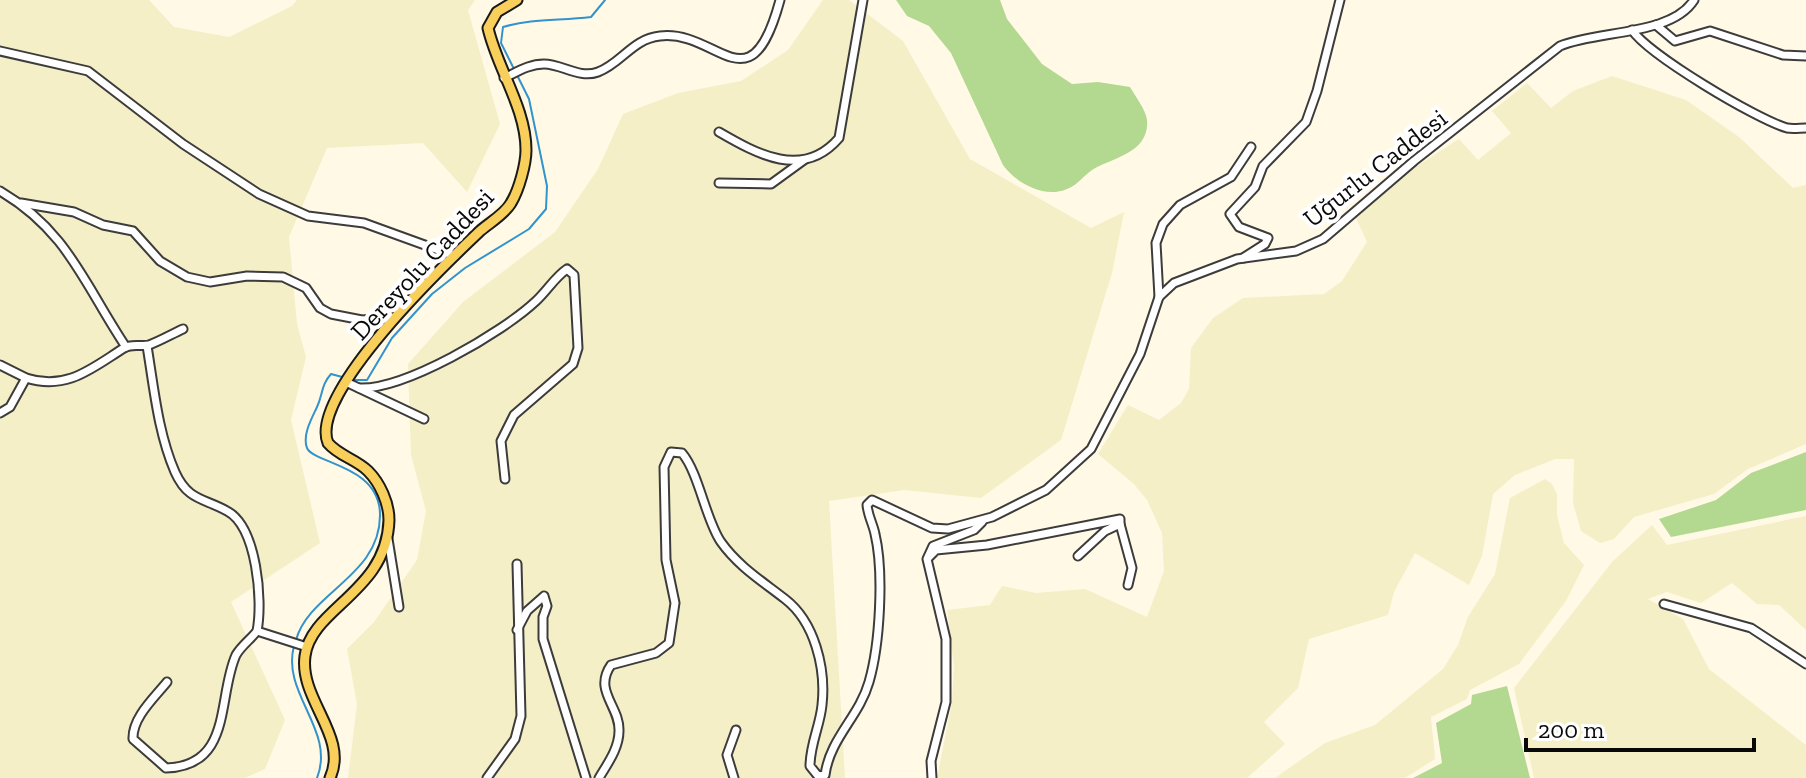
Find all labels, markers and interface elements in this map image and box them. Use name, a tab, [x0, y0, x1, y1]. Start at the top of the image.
street label: Uğurlu Caddesi	[1297, 102, 1453, 234]
street label: Dereyolu Caddesi	[344, 182, 500, 346]
scale bar	[1526, 702, 1754, 752]
text: 200 m	[1538, 715, 1604, 744]

